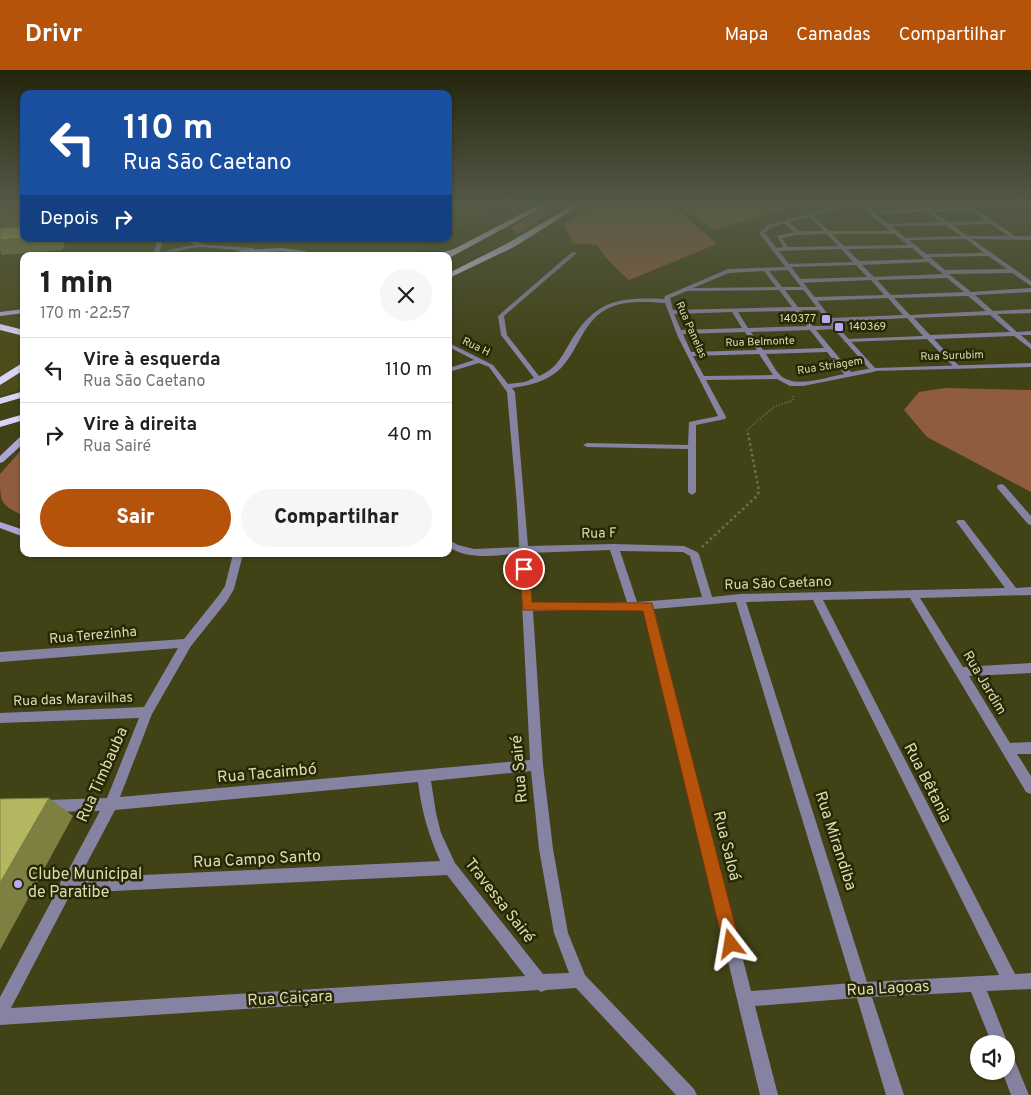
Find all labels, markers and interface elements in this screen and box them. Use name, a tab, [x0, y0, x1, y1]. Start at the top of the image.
text: Drivr	[25, 20, 82, 50]
text: Mapa	[725, 24, 768, 47]
text: Camadas	[796, 24, 871, 47]
text: Compartilhar	[899, 24, 1006, 47]
text: 110 m	[123, 107, 213, 151]
icon: left	[40, 110, 105, 175]
text: Rua São Caetano	[123, 150, 291, 177]
icon: right	[109, 205, 137, 233]
text: Depois	[40, 207, 99, 231]
text: 1 min	[40, 266, 113, 303]
button: close	[380, 269, 432, 321]
street label: Rua Panelas	[672, 299, 710, 361]
text: 170 m · 22:57	[40, 304, 130, 324]
place label: 140377	[780, 312, 816, 326]
marker: 140377	[820, 313, 832, 325]
place label: 140369	[849, 320, 886, 334]
marker: 140369	[833, 321, 845, 333]
street label: Rua H	[460, 334, 492, 360]
street label: Rua Belmonte	[725, 334, 795, 350]
text: Vire à esquerda	[83, 348, 221, 372]
street label: Rua Surubim	[920, 348, 984, 364]
street label: Rua Striagem	[796, 354, 864, 378]
icon: left	[40, 356, 68, 384]
text: 110 m	[385, 358, 432, 382]
text: Rua São Caetano	[83, 372, 206, 392]
text: Vire à direita	[83, 413, 197, 437]
icon: right	[40, 421, 68, 449]
text: 40 m	[387, 423, 432, 447]
text: Rua Sairé	[83, 437, 151, 457]
button: Sair	[40, 489, 231, 547]
button: Compartilhar	[241, 489, 432, 547]
street label: Rua F	[581, 525, 617, 543]
pin	[503, 548, 545, 590]
icon: arrive	[510, 555, 538, 583]
street label: Rua São Caetano	[724, 574, 832, 594]
street label: Rua Terezinha	[48, 624, 138, 648]
street label: Rua Jardim	[958, 648, 1010, 718]
street label: Rua das Maravilhas	[13, 689, 133, 711]
street label: Rua Timbauba	[73, 724, 133, 826]
street label: Rua Sairé	[507, 734, 533, 804]
street label: Rua Bêtania	[898, 740, 956, 826]
street label: Rua Tacaimbó	[216, 760, 318, 788]
street label: Rua Mirandiba	[810, 789, 860, 893]
street label: Rua Saloá	[708, 809, 744, 883]
street label: Rua Campo Santo	[192, 847, 322, 873]
street label: Travessa Sairé	[460, 855, 538, 947]
place label: Clube Municipal de Paratibe	[28, 865, 142, 903]
marker: Clube Municipal de Paratibe	[12, 878, 24, 890]
position arrow	[704, 917, 756, 969]
street label: Rua Lagoas	[846, 977, 930, 1001]
street label: Rua Caiçara	[247, 987, 333, 1011]
map controls	[970, 1035, 1015, 1080]
button: sound	[970, 1035, 1015, 1080]

